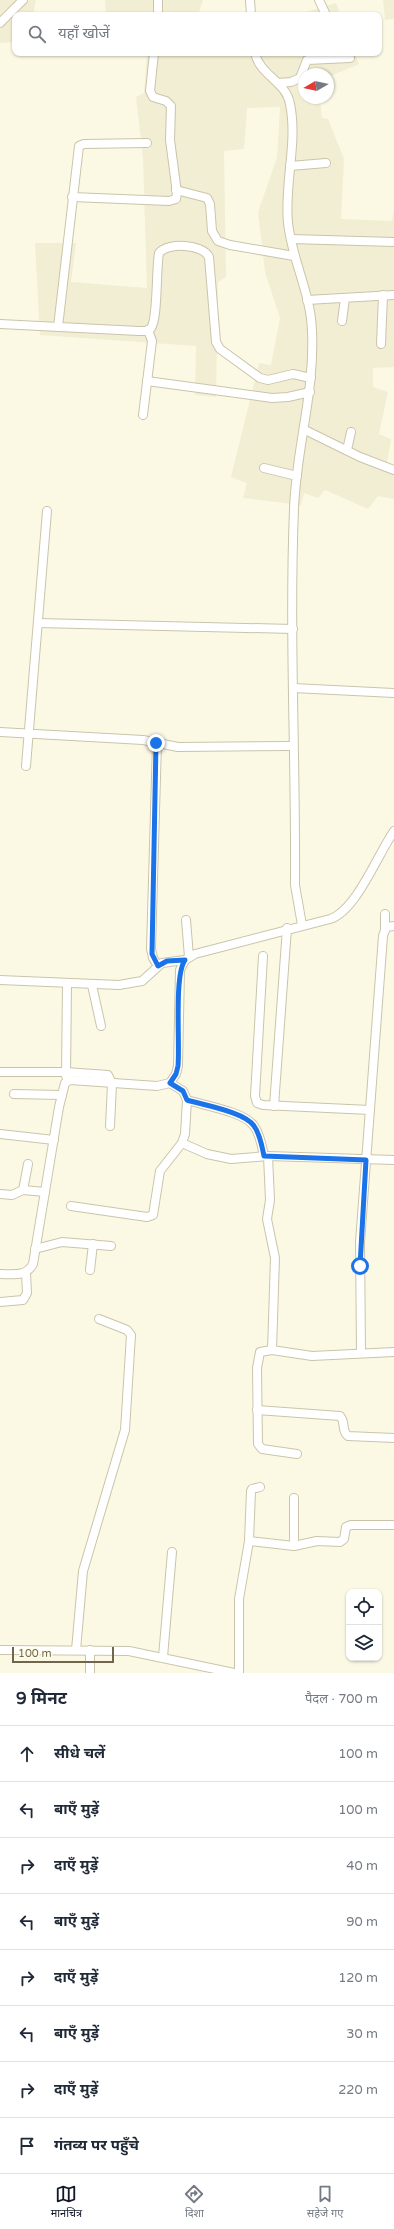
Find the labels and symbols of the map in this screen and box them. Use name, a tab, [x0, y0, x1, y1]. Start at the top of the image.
north arrow	[298, 68, 334, 104]
route end	[147, 734, 165, 752]
route start	[351, 1257, 369, 1275]
scale bar	[12, 1645, 114, 1664]

